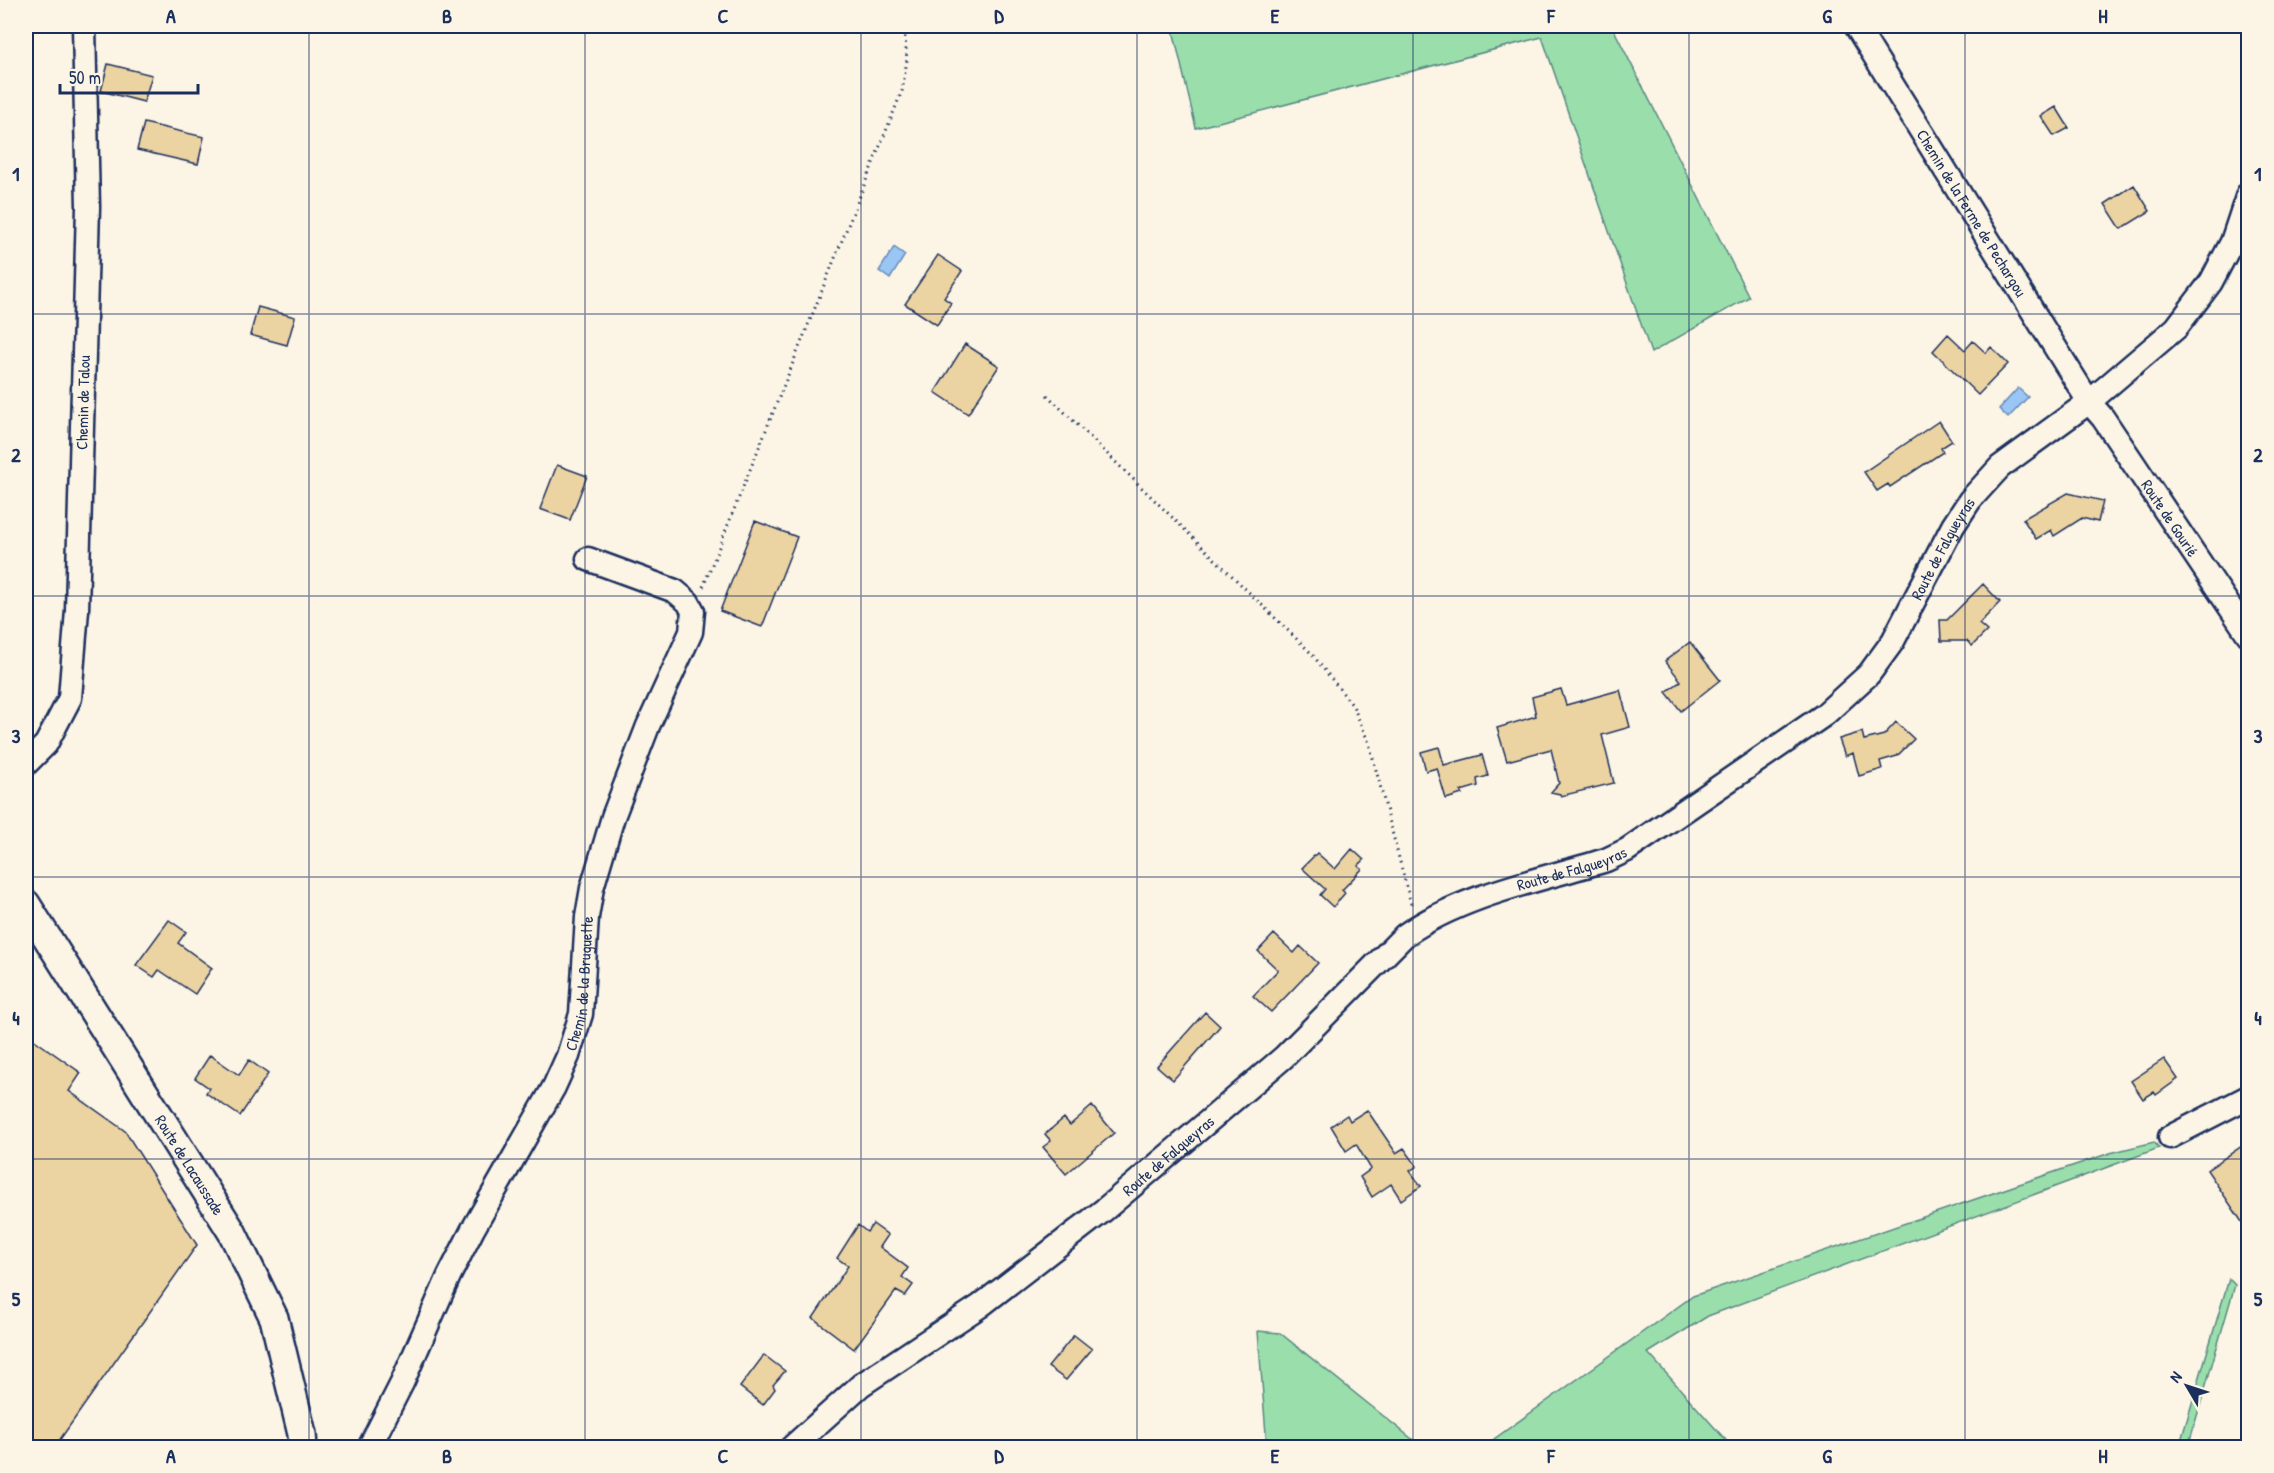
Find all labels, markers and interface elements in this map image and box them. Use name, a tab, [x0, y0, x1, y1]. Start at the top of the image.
text: A	[166, 2, 176, 29]
text: B	[442, 2, 452, 29]
text: C	[718, 2, 729, 29]
text: D	[994, 2, 1004, 29]
text: E	[1271, 2, 1280, 29]
text: F	[1546, 2, 1556, 29]
text: G	[1822, 2, 1832, 29]
text: H	[2098, 2, 2108, 29]
scale bar	[60, 57, 198, 95]
text: 50 m	[69, 65, 101, 90]
street label: Chemin de la Ferme de Pechargou	[1912, 125, 2032, 301]
text: 1	[12, 160, 20, 187]
text: 1	[2254, 160, 2262, 187]
street label: Chemin de Talou	[70, 354, 95, 450]
text: 2	[11, 441, 21, 468]
text: 2	[2253, 441, 2263, 468]
street label: Route de Gourié	[2136, 475, 2204, 561]
street label: Route de Falgueyras	[1905, 493, 1980, 604]
text: 3	[12, 722, 21, 749]
text: 3	[2254, 722, 2263, 749]
street label: Route de Falgueyras	[1514, 841, 1630, 896]
street label: Chemin de la Bruguette	[559, 915, 598, 1053]
text: 4	[12, 1004, 20, 1031]
text: 4	[2254, 1004, 2262, 1031]
street label: Route de Falgueyras	[1118, 1110, 1219, 1201]
street label: Route de Lacaussade	[150, 1111, 230, 1220]
text: 5	[12, 1285, 21, 1312]
text: 5	[2254, 1285, 2263, 1312]
north arrow	[2157, 1356, 2217, 1416]
text: N	[2164, 1366, 2187, 1387]
text: A	[166, 1442, 176, 1469]
text: B	[442, 1442, 452, 1469]
text: C	[718, 1442, 729, 1469]
text: D	[994, 1442, 1004, 1469]
text: E	[1271, 1442, 1280, 1469]
text: F	[1546, 1442, 1556, 1469]
text: G	[1822, 1442, 1832, 1469]
text: H	[2098, 1442, 2108, 1469]

